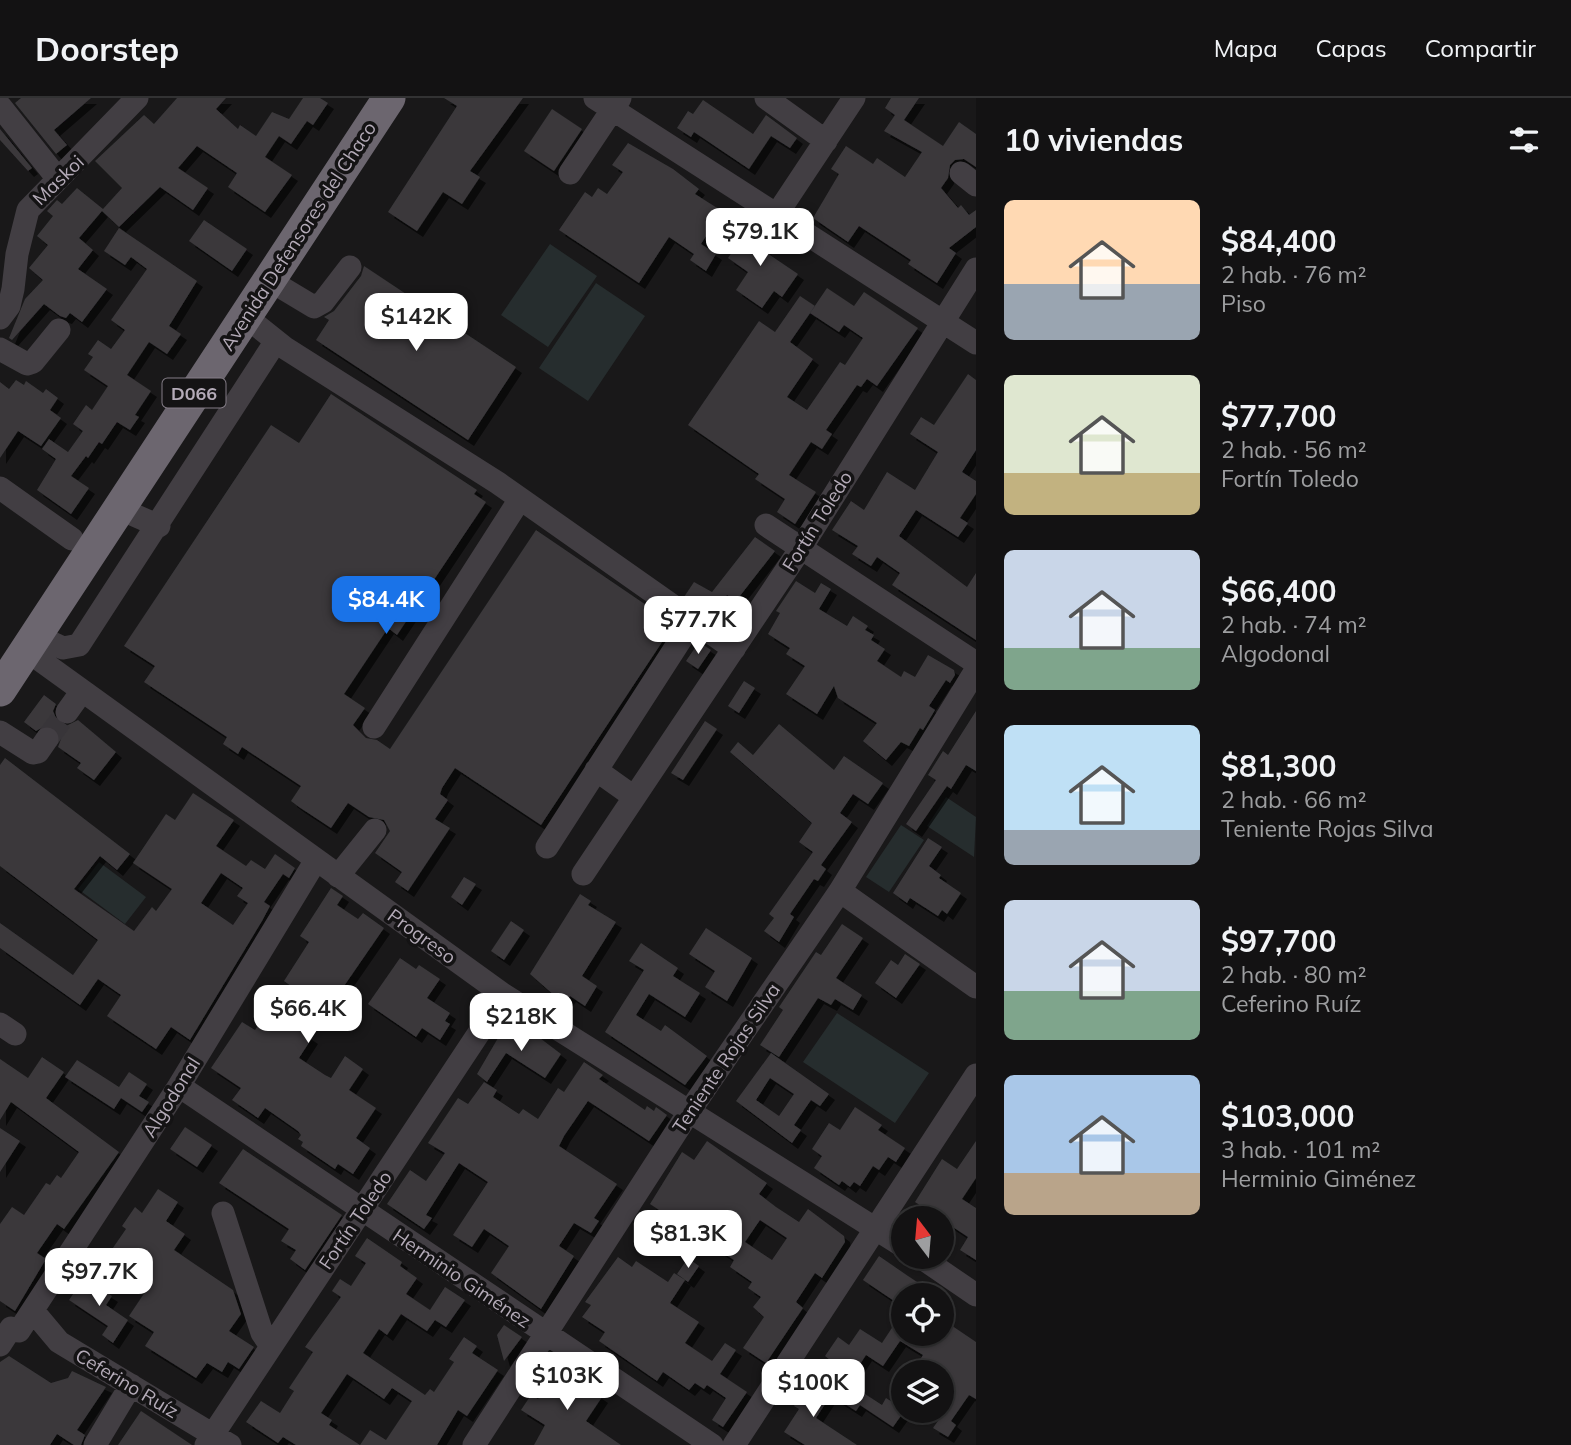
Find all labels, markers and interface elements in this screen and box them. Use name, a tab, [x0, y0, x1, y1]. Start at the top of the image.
text: Doorstep	[35, 28, 179, 69]
text: Mapa	[1214, 33, 1278, 63]
text: Capas	[1316, 33, 1387, 63]
text: Compartir	[1425, 33, 1536, 63]
street label: Avenida Defensores del Chaco	[215, 117, 381, 355]
text: 10 viviendas	[1004, 121, 1183, 159]
icon: filters	[1505, 121, 1543, 159]
street label: Maskoi	[27, 150, 89, 210]
pin: $79.1K	[703, 208, 817, 268]
text: $79.1K	[722, 216, 798, 245]
text: $84,400	[1221, 222, 1336, 260]
icon: home	[1060, 228, 1144, 312]
text: 2 hab. · 76 m²	[1221, 260, 1366, 289]
text: Piso	[1221, 289, 1266, 318]
pin: $142K	[367, 294, 465, 353]
text: $142K	[381, 301, 451, 330]
road number: D066	[162, 379, 226, 408]
text: $77,700	[1221, 397, 1336, 435]
icon: home	[1060, 403, 1144, 487]
text: 2 hab. · 56 m²	[1221, 435, 1366, 464]
text: Fortín Toledo	[1221, 464, 1359, 493]
street label: Fortín Toledo	[777, 466, 857, 576]
text: $66,400	[1221, 572, 1336, 610]
pin: $84.4K	[329, 576, 443, 636]
icon: home	[1060, 578, 1144, 662]
text: $84.4K	[348, 584, 424, 613]
pin: $77.7K	[641, 596, 755, 656]
text: $77.7K	[660, 604, 736, 633]
text: 2 hab. · 74 m²	[1221, 610, 1366, 639]
text: Algodonal	[1221, 639, 1330, 668]
text: $81,300	[1221, 747, 1336, 785]
icon: home	[1060, 753, 1144, 837]
text: 2 hab. · 66 m²	[1221, 785, 1366, 814]
text: Teniente Rojas Silva	[1221, 814, 1434, 843]
street label: Progreso	[383, 903, 461, 969]
text: $97,700	[1221, 922, 1336, 960]
icon: home	[1060, 928, 1144, 1012]
text: 2 hab. · 80 m²	[1221, 960, 1366, 989]
street label: Teniente Rojas Silva	[667, 978, 785, 1138]
pin: $66.4K	[251, 986, 365, 1045]
text: Ceferino Ruíz	[1221, 989, 1361, 1018]
text: $66.4K	[270, 993, 346, 1022]
pin: $218K	[472, 993, 570, 1053]
text: $218K	[486, 1001, 556, 1030]
street label: Algodonal	[137, 1052, 205, 1142]
text: $103,000	[1221, 1097, 1354, 1135]
icon: home	[1060, 1103, 1144, 1187]
text: 3 hab. · 101 m²	[1221, 1135, 1380, 1164]
text: Herminio Giménez	[1221, 1164, 1416, 1193]
street label: Fortín Toledo	[313, 1166, 397, 1274]
north arrow	[891, 1206, 954, 1269]
map controls	[891, 1206, 954, 1423]
pin: $81.3K	[631, 1210, 745, 1270]
text: $81.3K	[650, 1218, 726, 1247]
street label: Herminio Giménez	[388, 1223, 536, 1333]
pin: $97.7K	[42, 1248, 156, 1308]
text: $97.7K	[61, 1256, 137, 1285]
button: locate	[891, 1283, 954, 1346]
street label: Ceferino Ruíz	[71, 1343, 183, 1423]
pin: $103K	[518, 1352, 616, 1412]
text: $103K	[532, 1360, 602, 1389]
pin: $100K	[764, 1360, 862, 1419]
button: layers	[891, 1360, 954, 1423]
text: $100K	[778, 1367, 848, 1396]

